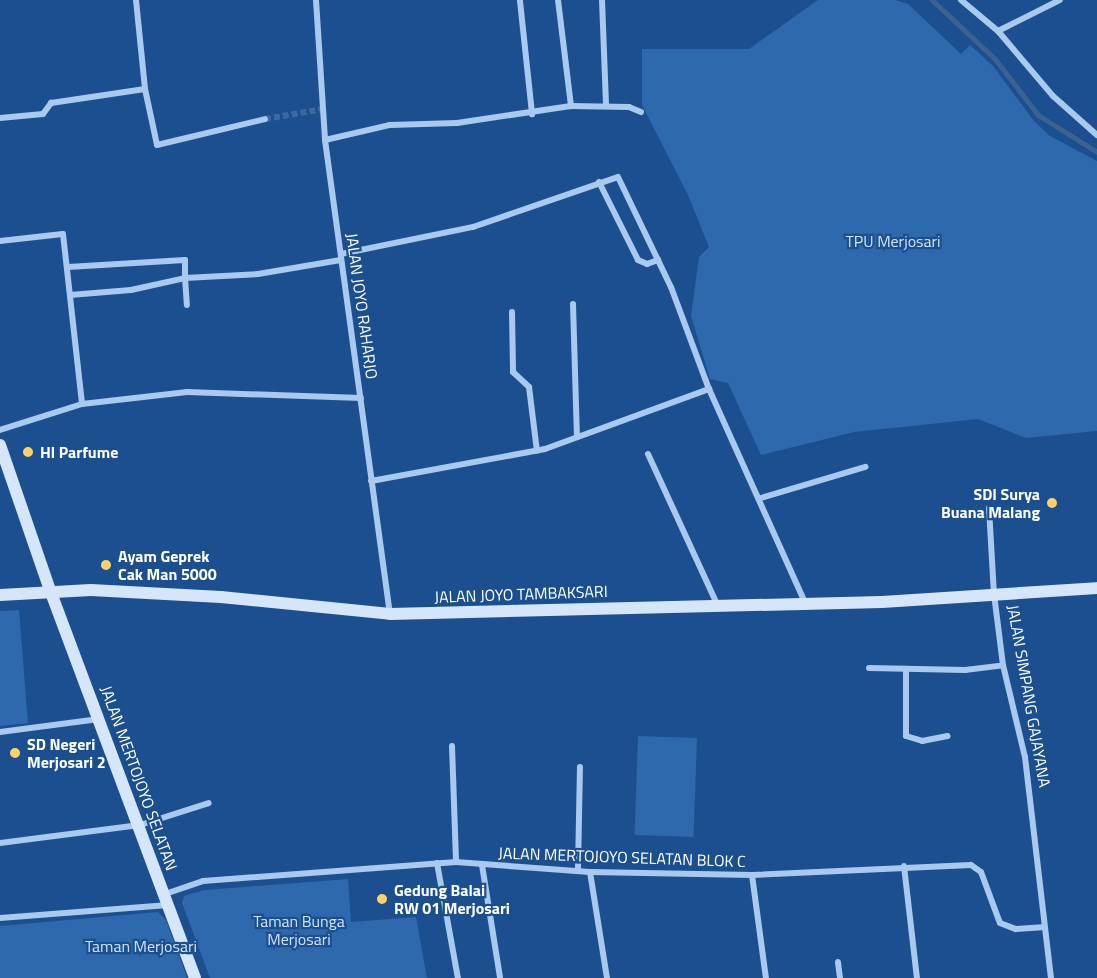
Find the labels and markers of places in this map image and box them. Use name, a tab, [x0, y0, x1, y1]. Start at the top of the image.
place label: Hl Parfume	[40, 442, 118, 462]
marker: Hl Parfume	[21, 445, 35, 459]
place label: SDI Surya Buana Malang	[941, 484, 1040, 522]
marker: SDI Surya Buana Malang	[1045, 496, 1059, 510]
place label: Ayam Geprek Cak Man 5000	[118, 546, 217, 584]
marker: Ayam Geprek Cak Man 5000	[99, 558, 113, 572]
place label: SD Negeri Merjosari 2	[27, 734, 106, 772]
marker: SD Negeri Merjosari 2	[8, 746, 22, 760]
place label: Gedung Balai RW 01 Merjosari	[394, 880, 510, 918]
marker: Gedung Balai RW 01 Merjosari	[375, 892, 389, 906]

